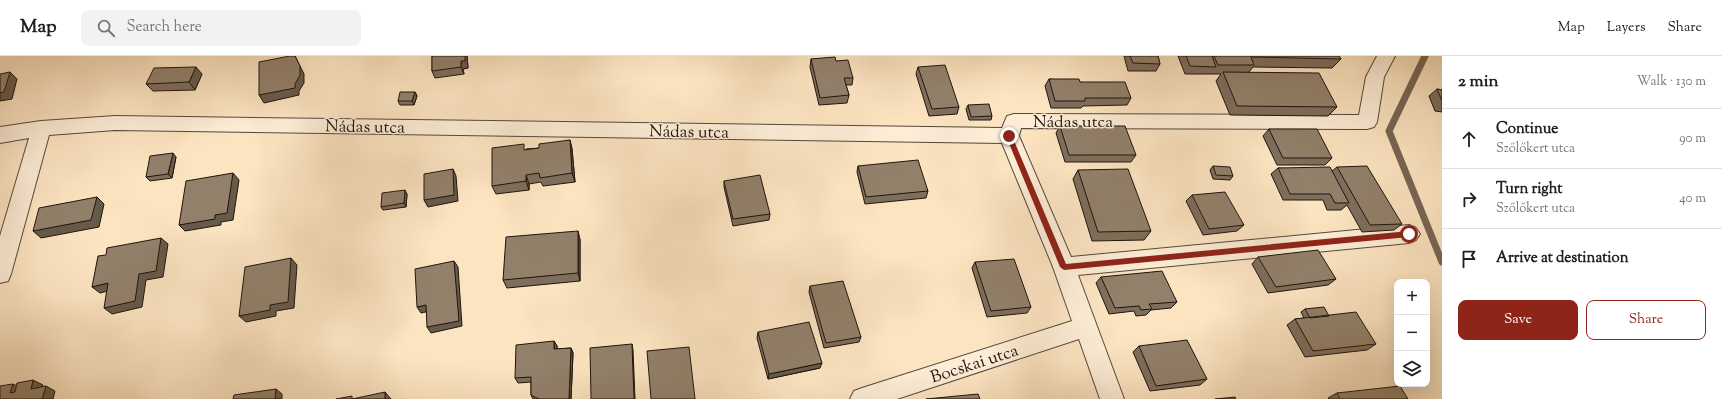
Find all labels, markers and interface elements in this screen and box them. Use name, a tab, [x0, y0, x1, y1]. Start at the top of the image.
search box	[81, 10, 361, 46]
text: Map	[20, 14, 57, 41]
icon: search	[95, 17, 117, 39]
text: Search here	[127, 17, 202, 38]
text: Map	[1558, 18, 1585, 38]
text: Layers	[1607, 18, 1645, 38]
text: Share	[1667, 18, 1702, 38]
text: 2 min	[1458, 70, 1499, 94]
text: Walk · 130 m	[1637, 73, 1706, 91]
street label: Nádas utca	[1033, 111, 1113, 135]
street label: Nádas utca	[325, 115, 405, 141]
text: Continue	[1496, 119, 1558, 140]
street label: Nádas utca	[649, 120, 729, 146]
route end	[1000, 127, 1018, 145]
icon: ahead	[1458, 128, 1480, 150]
text: 90 m	[1679, 130, 1706, 148]
text: Szőlőkert utca	[1496, 140, 1575, 158]
text: Turn right	[1496, 179, 1562, 200]
icon: right	[1458, 188, 1480, 210]
text: 40 m	[1679, 190, 1706, 208]
text: Szőlőkert utca	[1496, 200, 1575, 218]
route start	[1400, 225, 1418, 243]
icon: arrive	[1458, 248, 1480, 270]
text: Arrive at destination	[1496, 248, 1629, 269]
map controls	[1394, 279, 1430, 387]
button: +	[1394, 279, 1430, 315]
button: Save	[1458, 300, 1578, 340]
button: Share	[1586, 300, 1706, 340]
button: −	[1394, 315, 1430, 351]
street label: Bocskai utca	[928, 339, 1022, 390]
button: layers	[1394, 351, 1430, 387]

